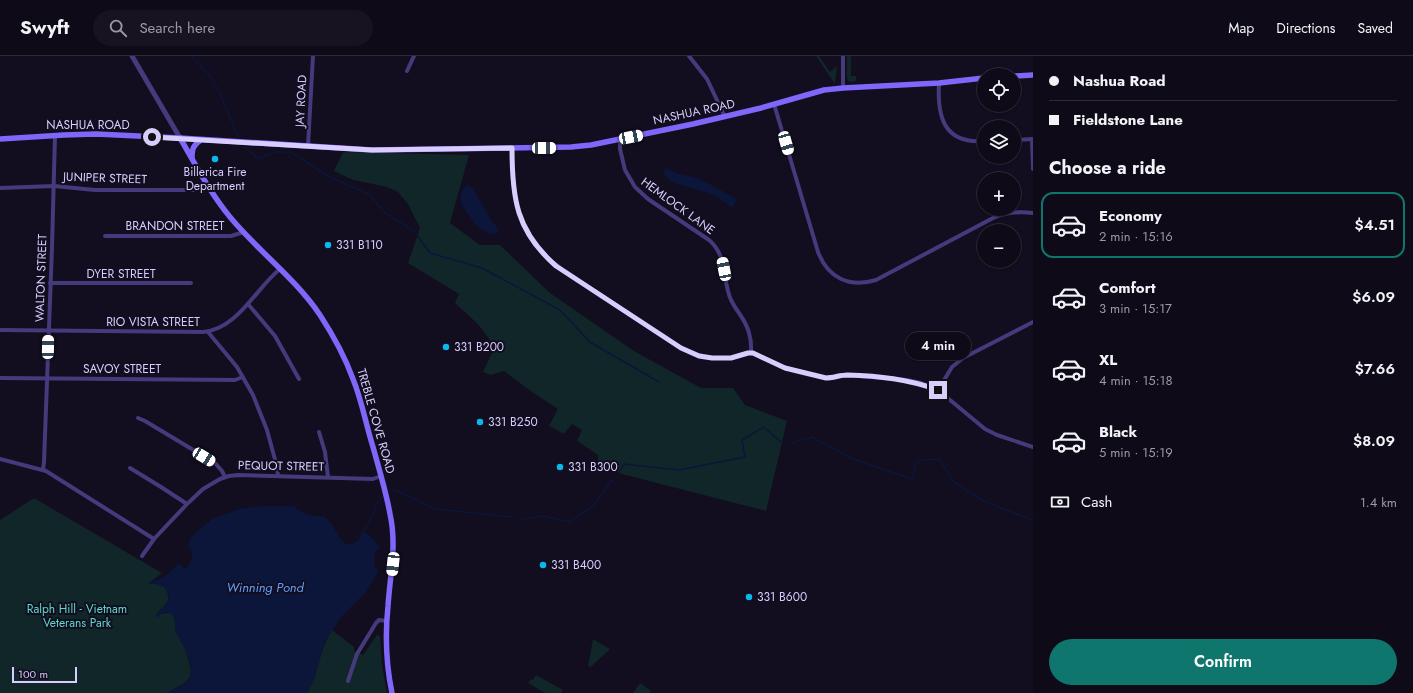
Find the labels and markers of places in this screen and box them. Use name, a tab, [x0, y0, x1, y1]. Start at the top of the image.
marker: Billerica Fire Department	[210, 154, 220, 164]
place label: Billerica Fire Department	[183, 163, 247, 195]
place label: 331 B110	[336, 236, 383, 254]
marker: 331 B110	[323, 240, 333, 250]
place label: 331 B200	[454, 338, 504, 356]
marker: 331 B200	[441, 342, 451, 352]
place label: 331 B250	[488, 413, 538, 431]
marker: 331 B250	[475, 417, 485, 427]
place label: 331 B300	[568, 458, 618, 476]
marker: 331 B300	[555, 462, 565, 472]
place label: 331 B400	[551, 556, 601, 574]
marker: 331 B400	[538, 560, 548, 570]
place label: 331 B600	[757, 588, 807, 606]
marker: 331 B600	[744, 592, 754, 602]

